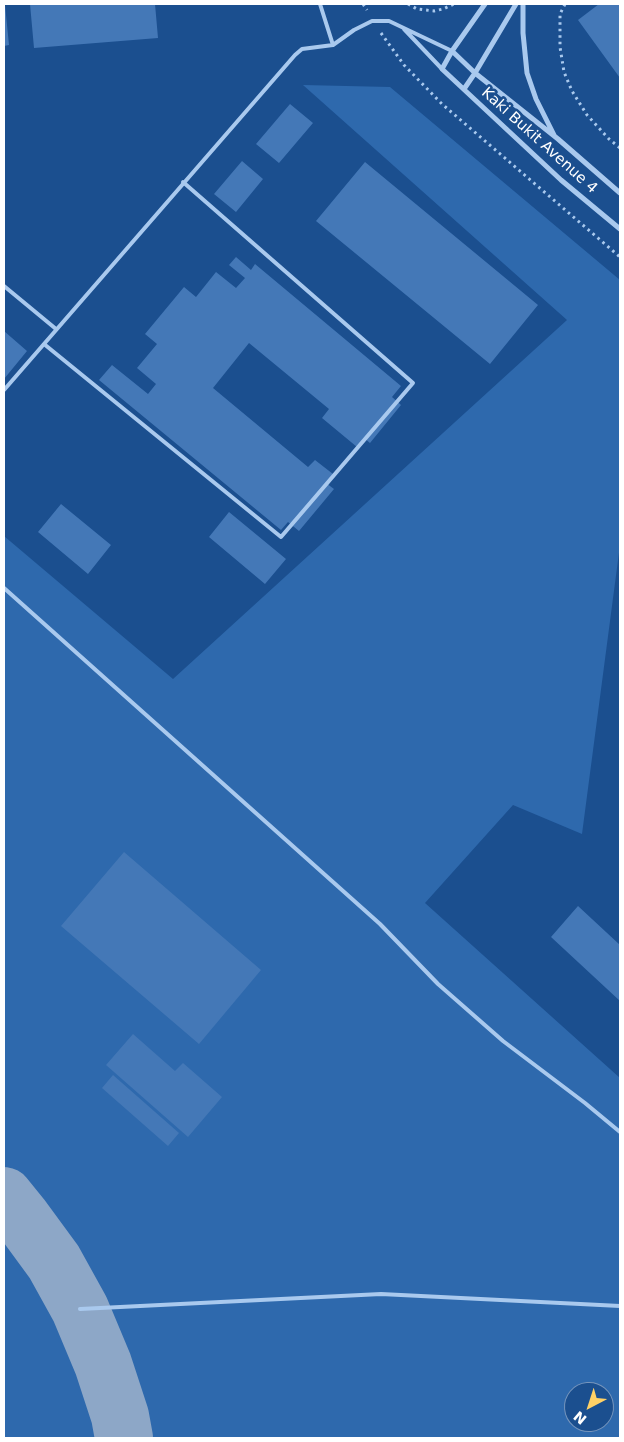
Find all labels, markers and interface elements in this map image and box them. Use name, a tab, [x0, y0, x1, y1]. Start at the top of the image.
street label: Kaki Bukit Avenue 4	[477, 84, 601, 198]
north arrow	[564, 1382, 614, 1432]
text: N	[570, 1408, 590, 1428]

